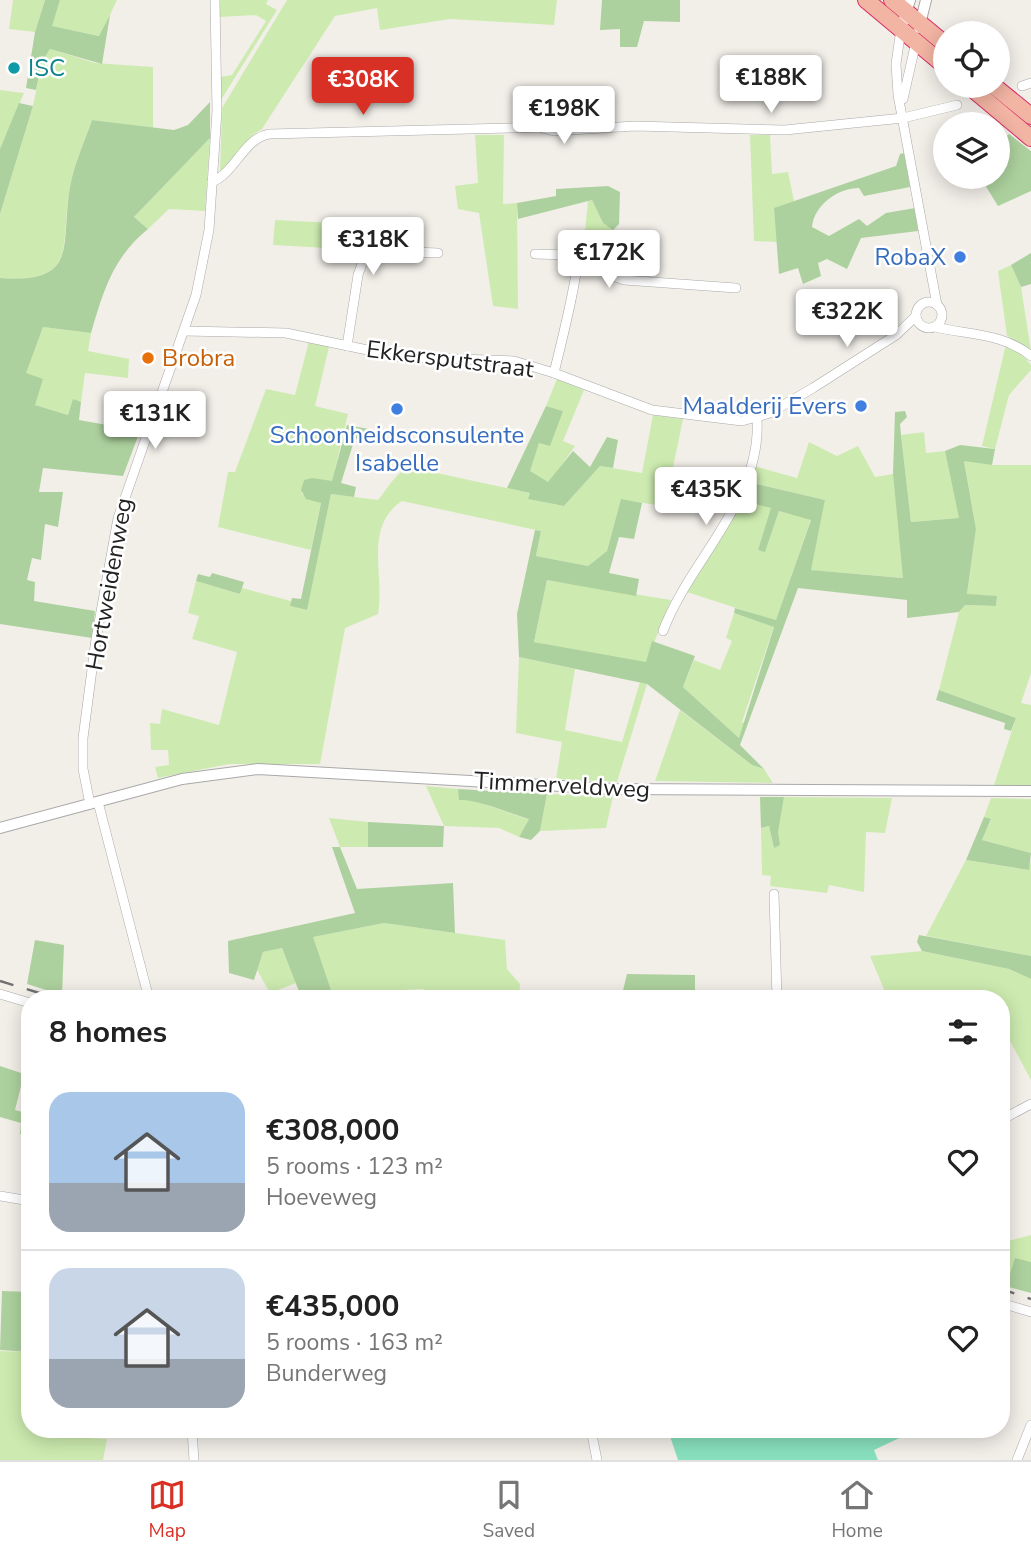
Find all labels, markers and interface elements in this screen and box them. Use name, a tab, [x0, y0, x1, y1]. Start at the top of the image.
map controls	[933, 21, 1010, 189]
button: locate	[933, 21, 1010, 98]
place label: ISC	[28, 52, 65, 84]
pin: €188K	[722, 55, 820, 115]
pin: €308K	[314, 58, 412, 117]
marker: ISC	[6, 60, 22, 76]
text: €188K	[736, 62, 806, 93]
text: €308K	[328, 64, 398, 95]
pin: €198K	[515, 86, 613, 146]
text: €198K	[529, 93, 599, 124]
button: layers	[933, 112, 1010, 189]
pin: €318K	[324, 218, 422, 277]
text: €318K	[338, 224, 408, 255]
pin: €172K	[560, 230, 658, 290]
text: €172K	[574, 237, 644, 268]
place label: RobaX	[875, 241, 946, 273]
marker: RobaX	[952, 249, 968, 265]
pin: €322K	[798, 290, 896, 349]
text: €322K	[812, 296, 882, 327]
street label: Ekkersputstraat	[364, 333, 536, 385]
place label: Brobra	[162, 342, 235, 374]
marker: Brobra	[140, 350, 156, 366]
place label: Maalderij Evers	[683, 390, 847, 422]
pin: €131K	[106, 392, 204, 451]
text: €131K	[120, 398, 190, 429]
marker: Maalderij Evers	[853, 398, 869, 414]
marker: Schoonheidsconsulente Isabelle	[389, 401, 405, 417]
place label: Schoonheidsconsulente Isabelle	[270, 419, 524, 479]
pin: €435K	[657, 468, 755, 527]
text: €435K	[671, 474, 741, 505]
street label: Hortweidenweg	[78, 495, 140, 673]
street label: Timmerveldweg	[473, 764, 651, 806]
text: 8 homes	[49, 1012, 167, 1053]
icon: filters	[944, 1013, 982, 1051]
text: €308,000	[266, 1110, 399, 1151]
icon: home	[105, 1120, 189, 1204]
icon: heart	[944, 1143, 982, 1181]
text: 5 rooms · 123 m²	[266, 1151, 443, 1182]
text: Hoeveweg	[266, 1182, 377, 1213]
text: €435,000	[266, 1286, 399, 1327]
icon: home	[105, 1296, 189, 1380]
icon: heart	[944, 1319, 982, 1357]
text: 5 rooms · 163 m²	[266, 1327, 443, 1358]
text: Bunderweg	[266, 1358, 387, 1389]
tab: Map	[148, 1476, 186, 1544]
tab: Saved	[483, 1476, 535, 1544]
tab: Home	[831, 1476, 883, 1544]

